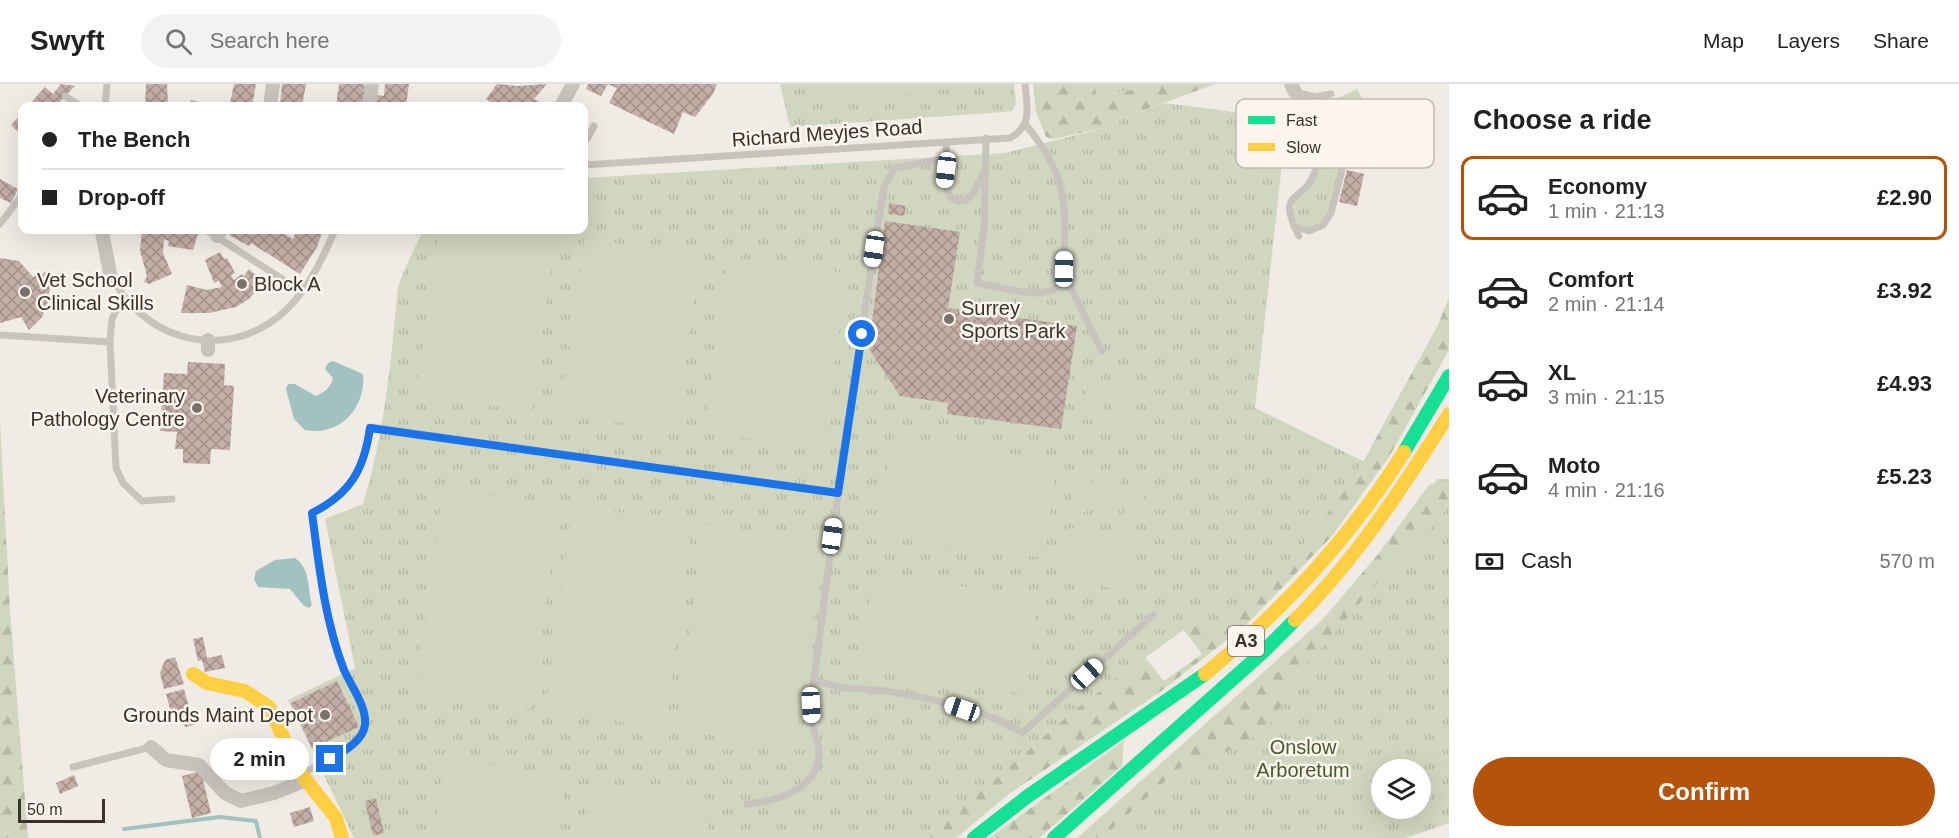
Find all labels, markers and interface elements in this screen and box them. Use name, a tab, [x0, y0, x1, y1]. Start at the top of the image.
search box	[141, 14, 561, 68]
text: Swyft	[30, 25, 105, 56]
icon: search	[162, 25, 195, 58]
text: Search here	[210, 28, 330, 53]
text: Map	[1703, 29, 1744, 52]
text: Layers	[1777, 29, 1840, 52]
text: Share	[1873, 29, 1929, 52]
legend	[1236, 99, 1434, 168]
text: Choose a ride	[1473, 105, 1652, 135]
text: Fast	[1286, 112, 1318, 129]
street label: Richard Meyjes Road	[731, 115, 923, 151]
text: The Bench	[78, 127, 190, 152]
text: Slow	[1286, 139, 1321, 156]
car	[935, 151, 957, 189]
icon: car	[1476, 171, 1530, 225]
text: Economy	[1548, 174, 1647, 199]
text: Drop-off	[78, 185, 165, 210]
text: £2.90	[1877, 185, 1932, 210]
text: 1 min · 21:13	[1548, 200, 1665, 222]
car	[863, 230, 885, 268]
car	[1055, 251, 1073, 287]
icon: car	[1476, 264, 1530, 318]
text: Comfort	[1548, 267, 1634, 292]
place label: Vet School Clinical Skills	[37, 269, 154, 314]
place label: Block A	[254, 273, 321, 295]
marker: Block A	[235, 277, 249, 291]
text: £3.92	[1877, 278, 1932, 303]
marker: Vet School Clinical Skills	[18, 285, 32, 299]
text: 2 min · 21:14	[1548, 293, 1665, 315]
place label: Surrey Sports Park	[961, 297, 1066, 342]
marker: Surrey Sports Park	[942, 312, 956, 326]
route start	[848, 320, 875, 347]
icon: car	[1476, 357, 1530, 411]
text: XL	[1548, 360, 1576, 385]
text: £4.93	[1877, 371, 1932, 396]
place label: Veterinary Pathology Centre	[30, 385, 185, 430]
text: 3 min · 21:15	[1548, 386, 1665, 408]
marker: Veterinary Pathology Centre	[190, 401, 204, 415]
icon: car	[1476, 450, 1530, 504]
text: Moto	[1548, 453, 1601, 478]
text: £5.23	[1877, 464, 1932, 489]
text: 4 min · 21:16	[1548, 479, 1665, 501]
car	[821, 517, 843, 555]
icon: cash	[1473, 545, 1506, 578]
text: Cash	[1521, 548, 1572, 573]
text: 570 m	[1879, 550, 1935, 572]
road number: A3	[1228, 626, 1264, 656]
car	[1068, 655, 1106, 693]
car	[801, 687, 821, 723]
car	[942, 695, 982, 723]
place label: Grounds Maint Depot	[123, 704, 313, 726]
marker: Grounds Maint Depot	[318, 708, 332, 722]
park label: Onslow Arboretum	[1256, 736, 1350, 781]
callout: 2 min	[210, 738, 309, 780]
route end	[316, 745, 343, 772]
text: 2 min	[233, 748, 286, 770]
button: Confirm	[1473, 757, 1935, 826]
map controls	[1371, 759, 1431, 819]
button: layers	[1371, 759, 1431, 819]
scale bar	[18, 796, 105, 824]
text: 50 m	[27, 801, 63, 818]

